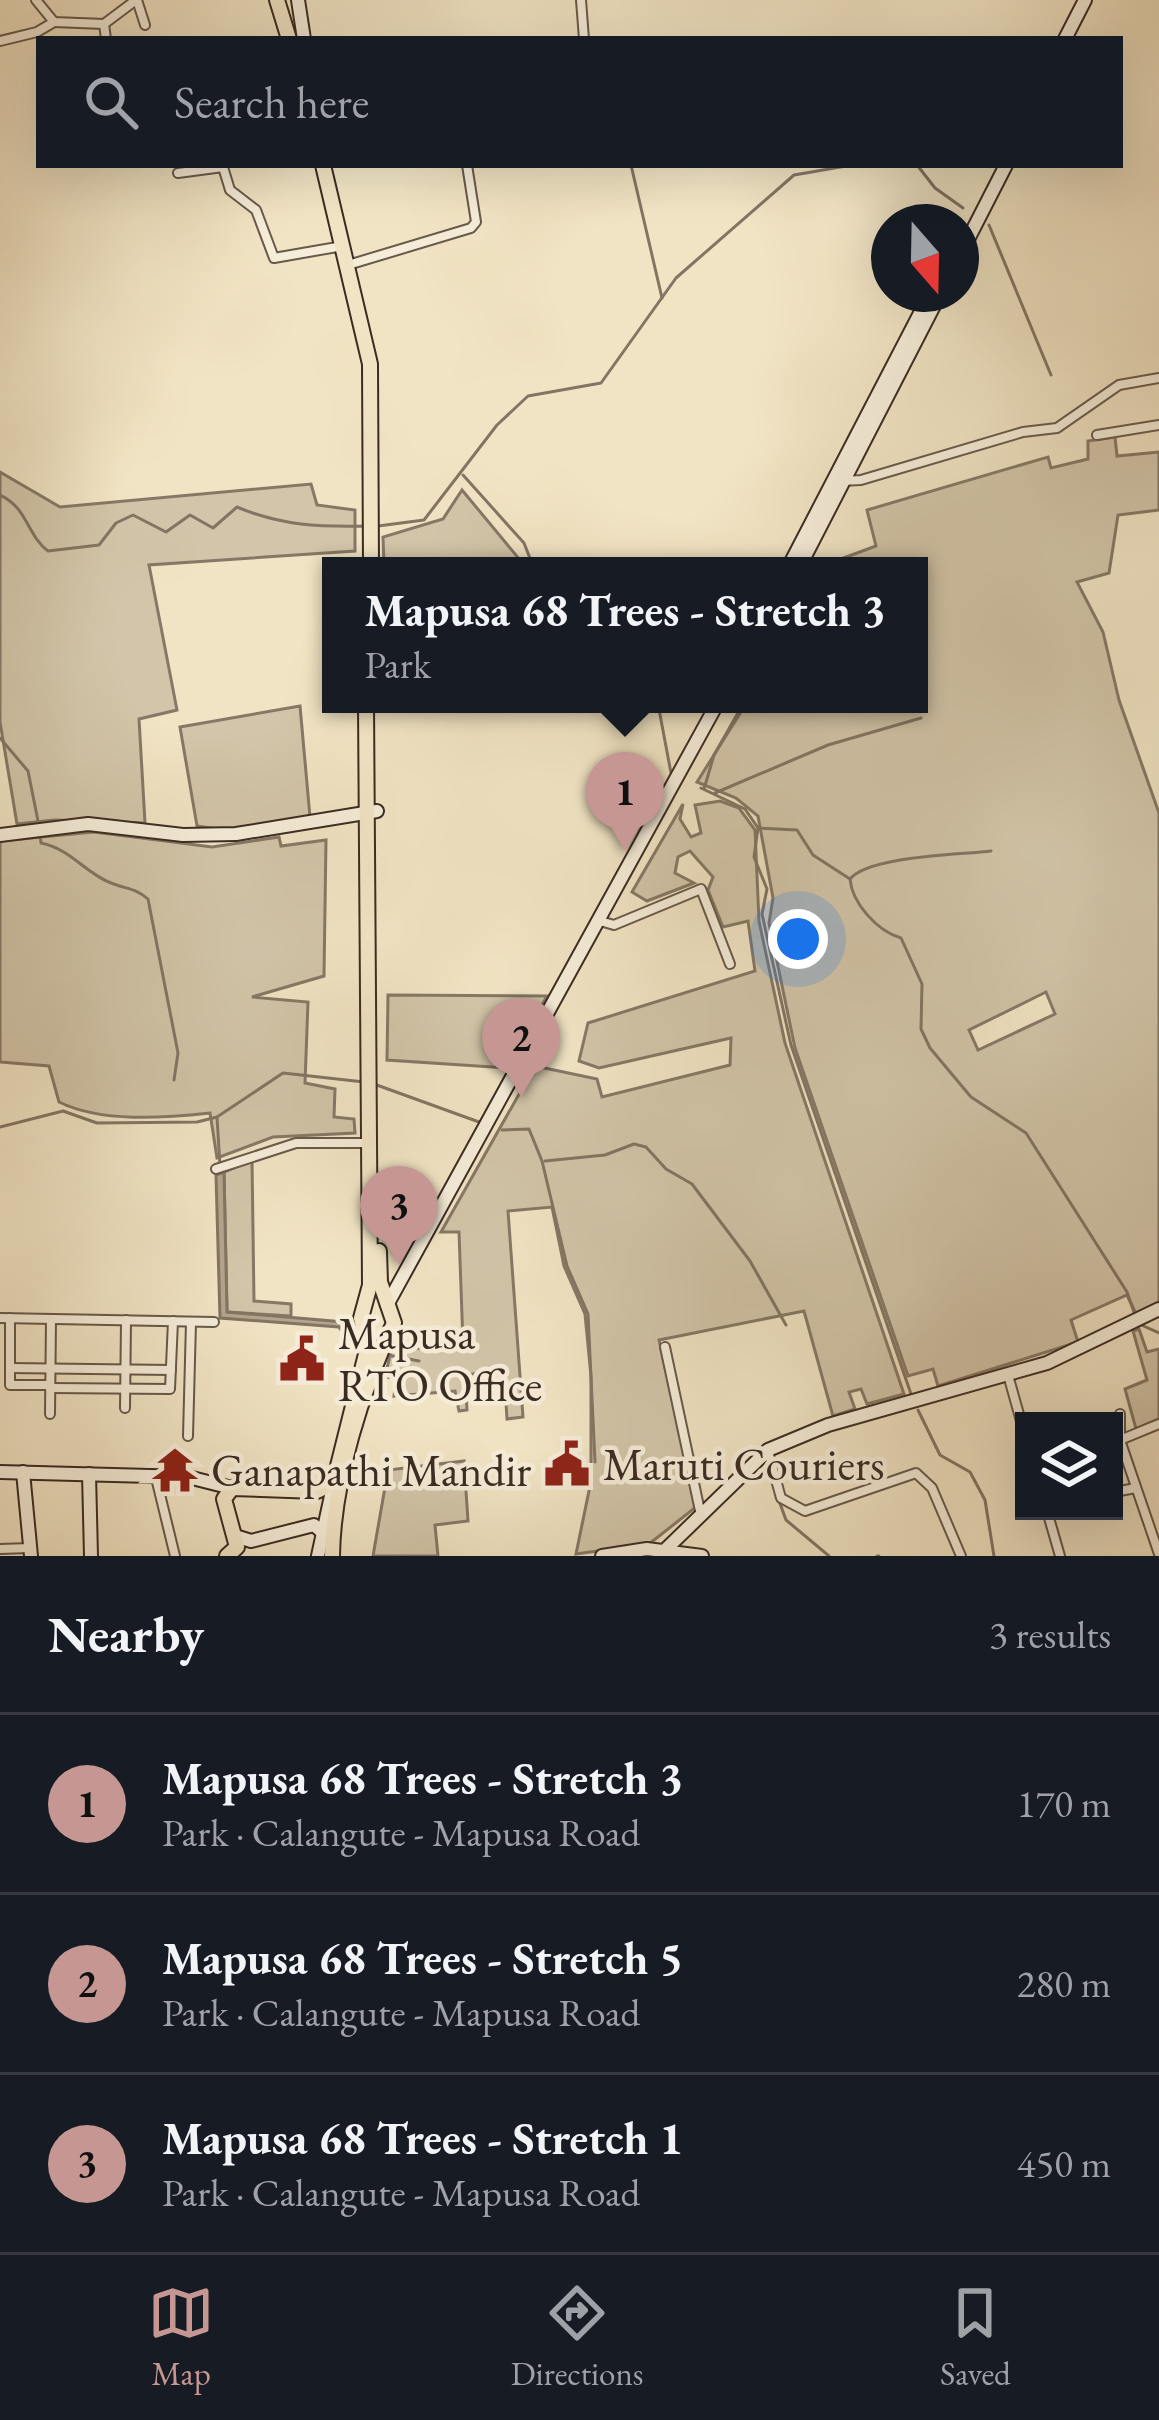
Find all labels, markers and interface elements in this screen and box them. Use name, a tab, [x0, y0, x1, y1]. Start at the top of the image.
search box	[36, 36, 1123, 168]
icon: search	[78, 69, 144, 135]
text: Search here	[174, 73, 369, 131]
north arrow	[871, 204, 979, 312]
popup	[322, 557, 928, 713]
text: Mapusa 68 Trees - Stretch 3	[365, 581, 885, 639]
text: Park	[365, 639, 431, 690]
pin: 1	[586, 752, 664, 851]
your location	[768, 909, 828, 969]
pin: 2	[482, 998, 560, 1097]
pin: 3	[360, 1166, 438, 1265]
place label: Mapusa RTO Office	[338, 1304, 542, 1414]
public building icon: Mapusa RTO Office	[277, 1334, 327, 1384]
map controls	[1015, 1412, 1123, 1520]
button: layers	[1015, 1412, 1123, 1520]
place label: Maruti Couriers	[603, 1435, 885, 1493]
public building icon: Maruti Couriers	[542, 1439, 592, 1489]
place label: Ganapathi Mandir	[211, 1441, 531, 1499]
temple icon: Ganapathi Mandir	[150, 1445, 200, 1495]
text: Nearby	[48, 1601, 204, 1667]
text: 3 results	[989, 1609, 1111, 1660]
text: Mapusa 68 Trees - Stretch 3	[162, 1749, 683, 1807]
text: 1	[77, 1778, 97, 1829]
text: 170 m	[1017, 1778, 1111, 1829]
text: Park · Calangute - Mapusa Road	[162, 1807, 640, 1858]
text: Mapusa 68 Trees - Stretch 5	[162, 1929, 683, 1987]
text: 2	[77, 1958, 97, 2009]
text: 280 m	[1017, 1958, 1111, 2009]
text: Park · Calangute - Mapusa Road	[162, 1987, 640, 2038]
text: Mapusa 68 Trees - Stretch 1	[162, 2109, 683, 2167]
text: 3	[77, 2138, 97, 2189]
text: 450 m	[1017, 2138, 1111, 2189]
text: Park · Calangute - Mapusa Road	[162, 2167, 640, 2218]
tab: Map	[148, 2280, 214, 2395]
tab: Directions	[511, 2280, 644, 2395]
tab: Saved	[940, 2280, 1011, 2395]

